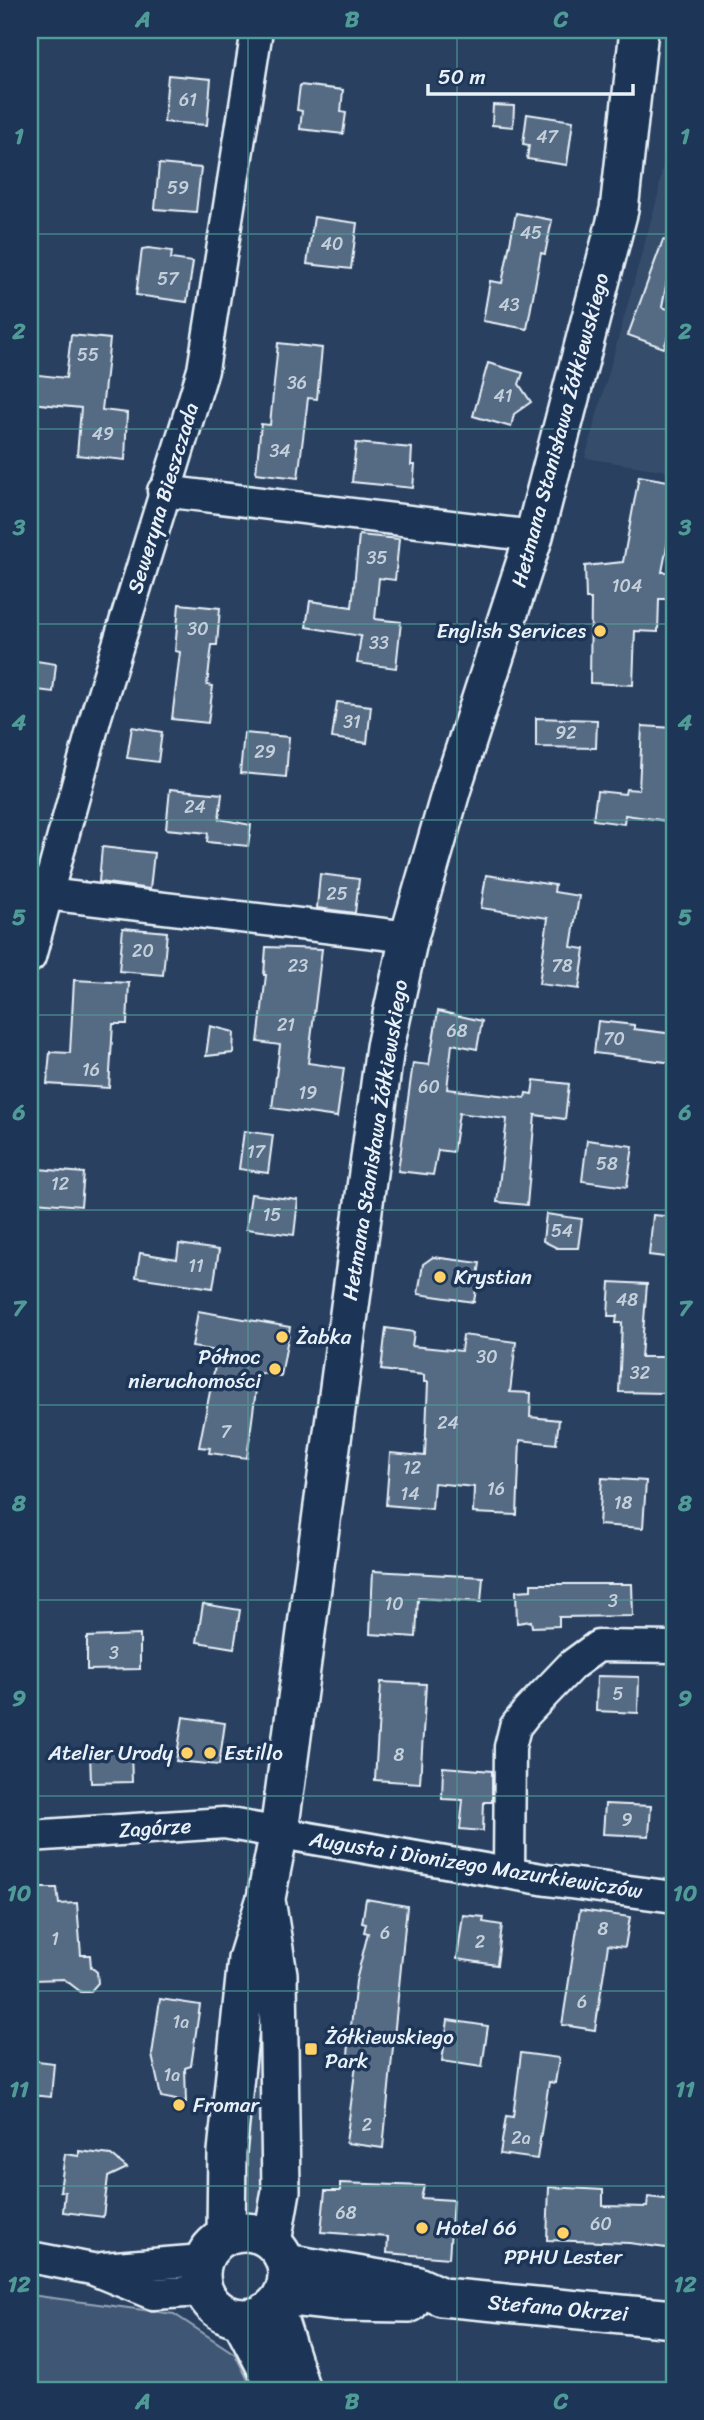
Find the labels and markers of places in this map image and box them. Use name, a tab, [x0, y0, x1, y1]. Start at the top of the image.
place label: English Services	[436, 612, 586, 650]
marker: English Services	[592, 623, 608, 639]
place label: Krystian	[454, 1258, 532, 1296]
marker: Krystian	[432, 1269, 448, 1285]
place label: Żabka	[296, 1318, 352, 1356]
marker: Żabka	[274, 1329, 290, 1345]
place label: Północ nieruchomości	[128, 1338, 262, 1400]
marker: Północ nieruchomości	[267, 1361, 283, 1377]
place label: Atelier Urody	[47, 1734, 173, 1772]
place label: Estillo	[224, 1734, 283, 1772]
marker: Atelier Urody	[179, 1745, 195, 1761]
marker: Estillo	[202, 1745, 218, 1761]
place label: Żółkiewskiego Park	[325, 2018, 454, 2080]
marker: Żółkiewskiego Park	[303, 2041, 319, 2057]
place label: Fromar	[193, 2086, 260, 2124]
marker: Fromar	[171, 2097, 187, 2113]
place label: Hotel 66	[436, 2209, 517, 2247]
marker: Hotel 66	[414, 2220, 430, 2236]
marker: PPHU Lester	[555, 2225, 571, 2241]
place label: PPHU Lester	[504, 2238, 623, 2276]

